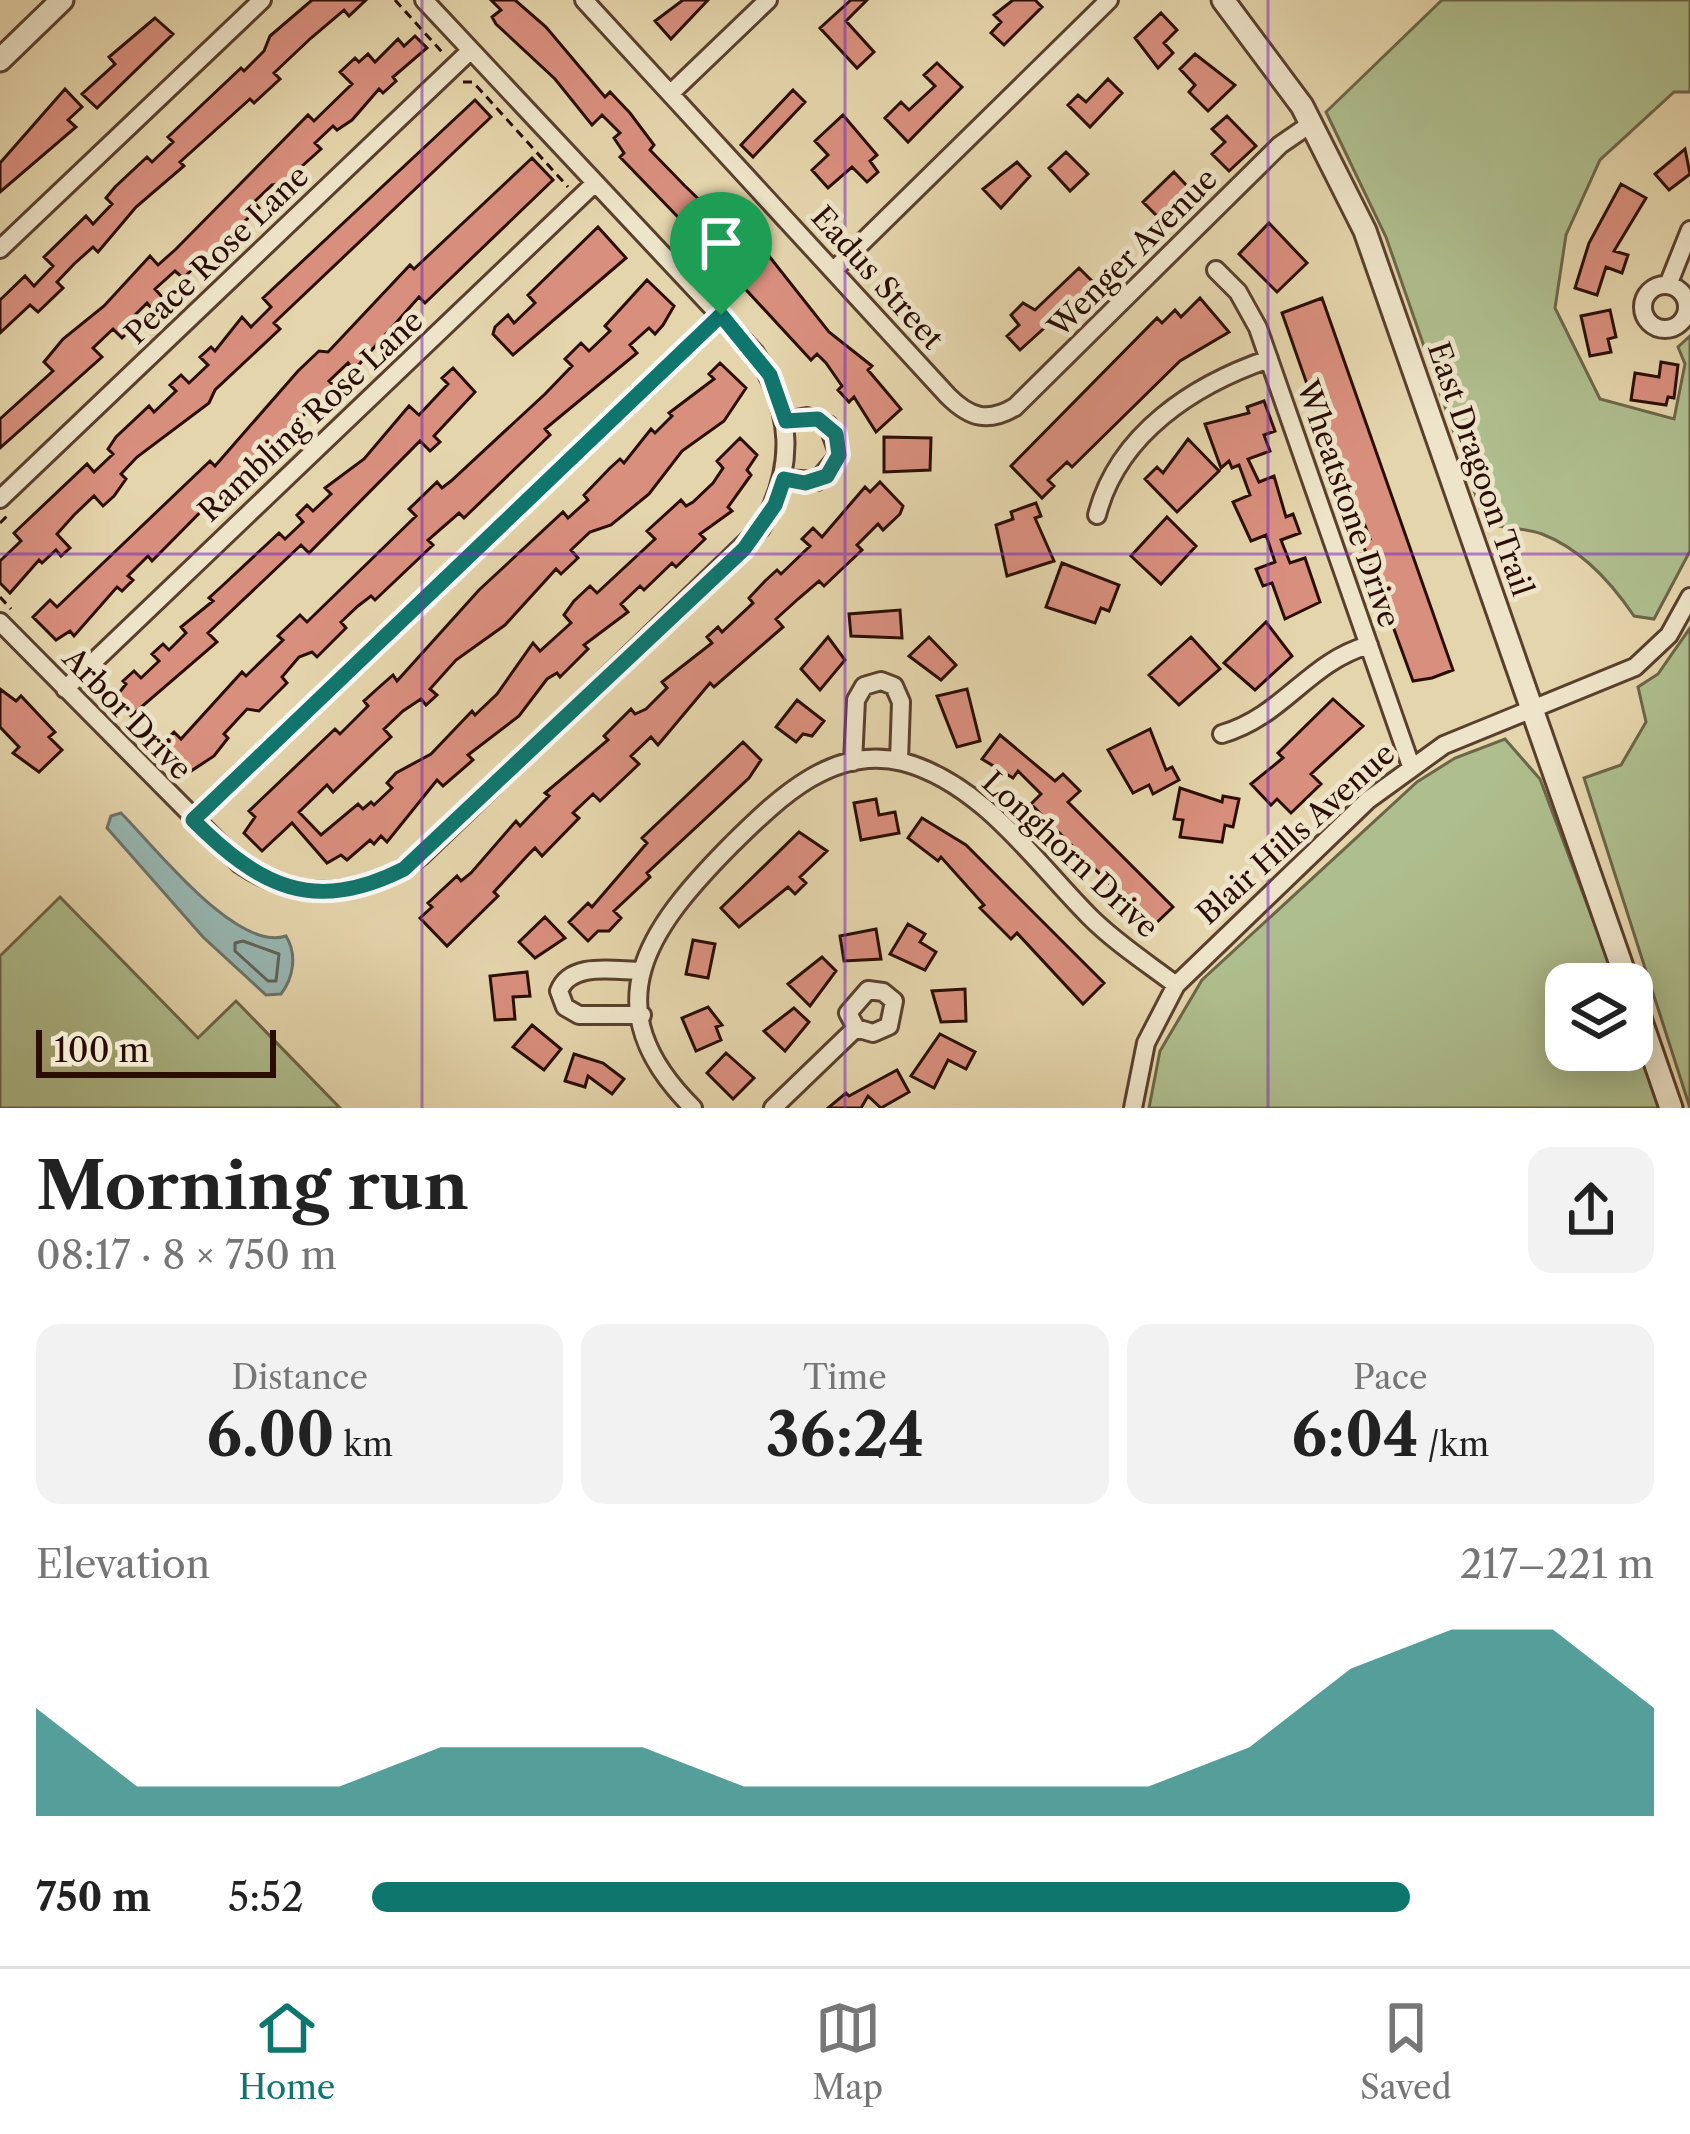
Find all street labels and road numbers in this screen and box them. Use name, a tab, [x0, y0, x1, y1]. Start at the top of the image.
street label: Peace Rose Lane	[117, 158, 316, 352]
street label: Wenger Avenue	[1040, 160, 1225, 346]
street label: Eadus Street	[804, 199, 951, 357]
street label: Rambling Rose Lane	[191, 302, 431, 529]
street label: East Dragoon Trail	[1420, 337, 1541, 601]
street label: Wheatstone Drive	[1288, 374, 1408, 632]
street label: Arbor Drive	[55, 639, 199, 787]
street label: Blair Hills Avenue	[1189, 735, 1402, 932]
street label: Longhorn Drive	[975, 764, 1166, 946]

